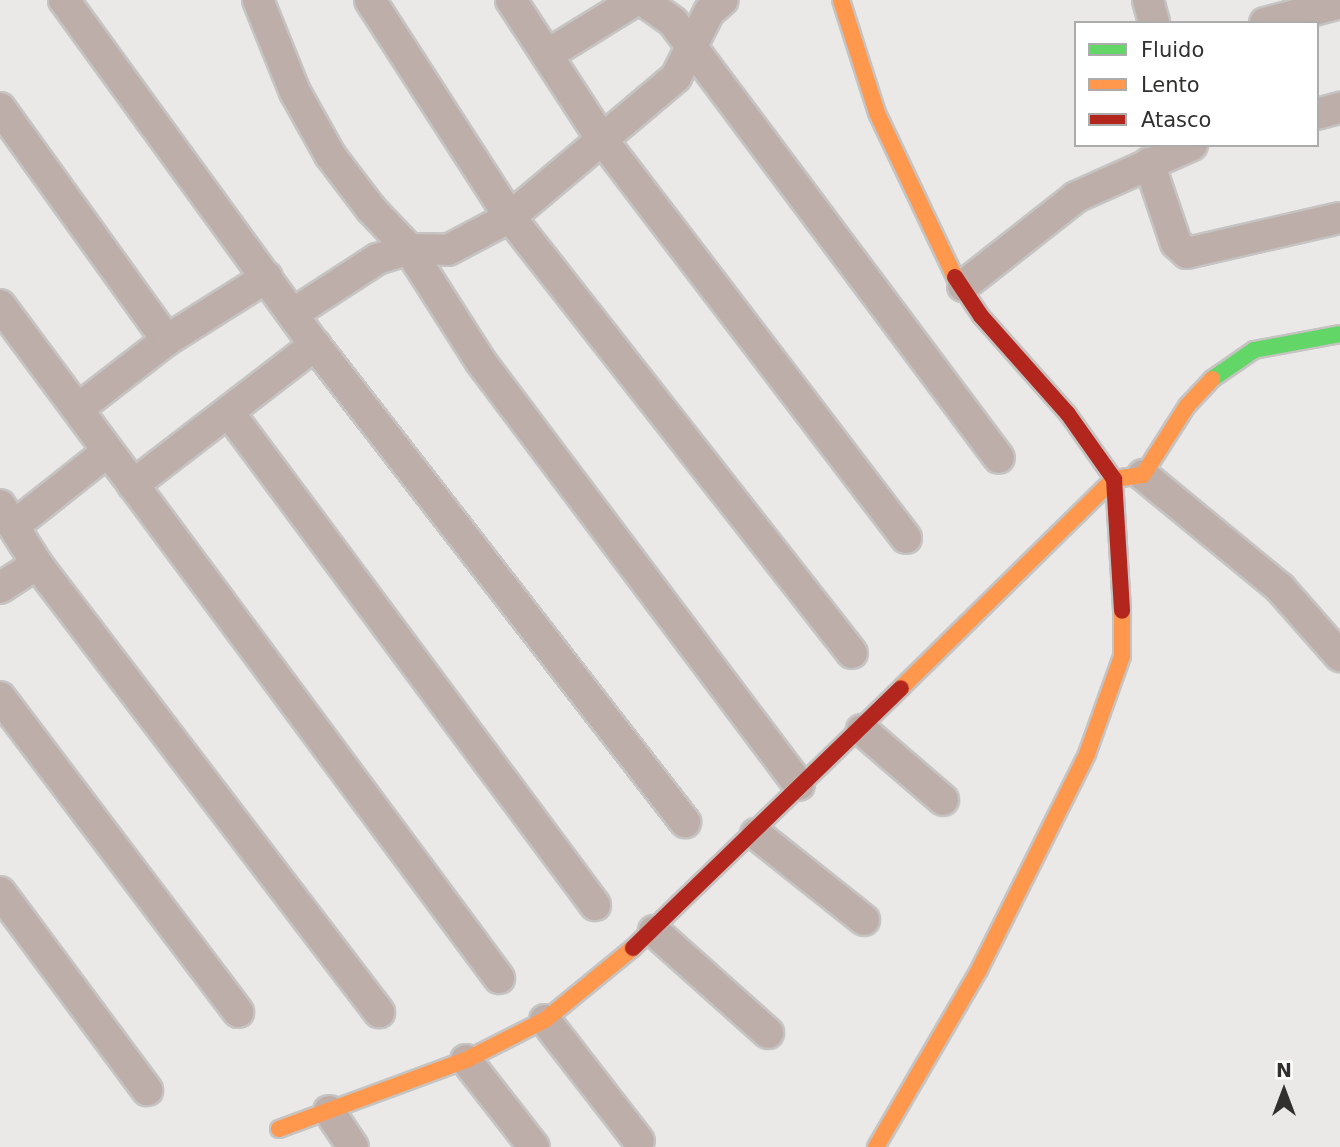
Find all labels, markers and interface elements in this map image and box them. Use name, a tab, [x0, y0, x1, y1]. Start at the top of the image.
legend	[1074, 21, 1319, 147]
text: Fluido	[1141, 38, 1204, 62]
text: Lento	[1141, 73, 1200, 97]
text: Atasco	[1141, 108, 1211, 132]
north arrow	[1249, 1056, 1319, 1126]
text: N	[1276, 1059, 1292, 1081]

